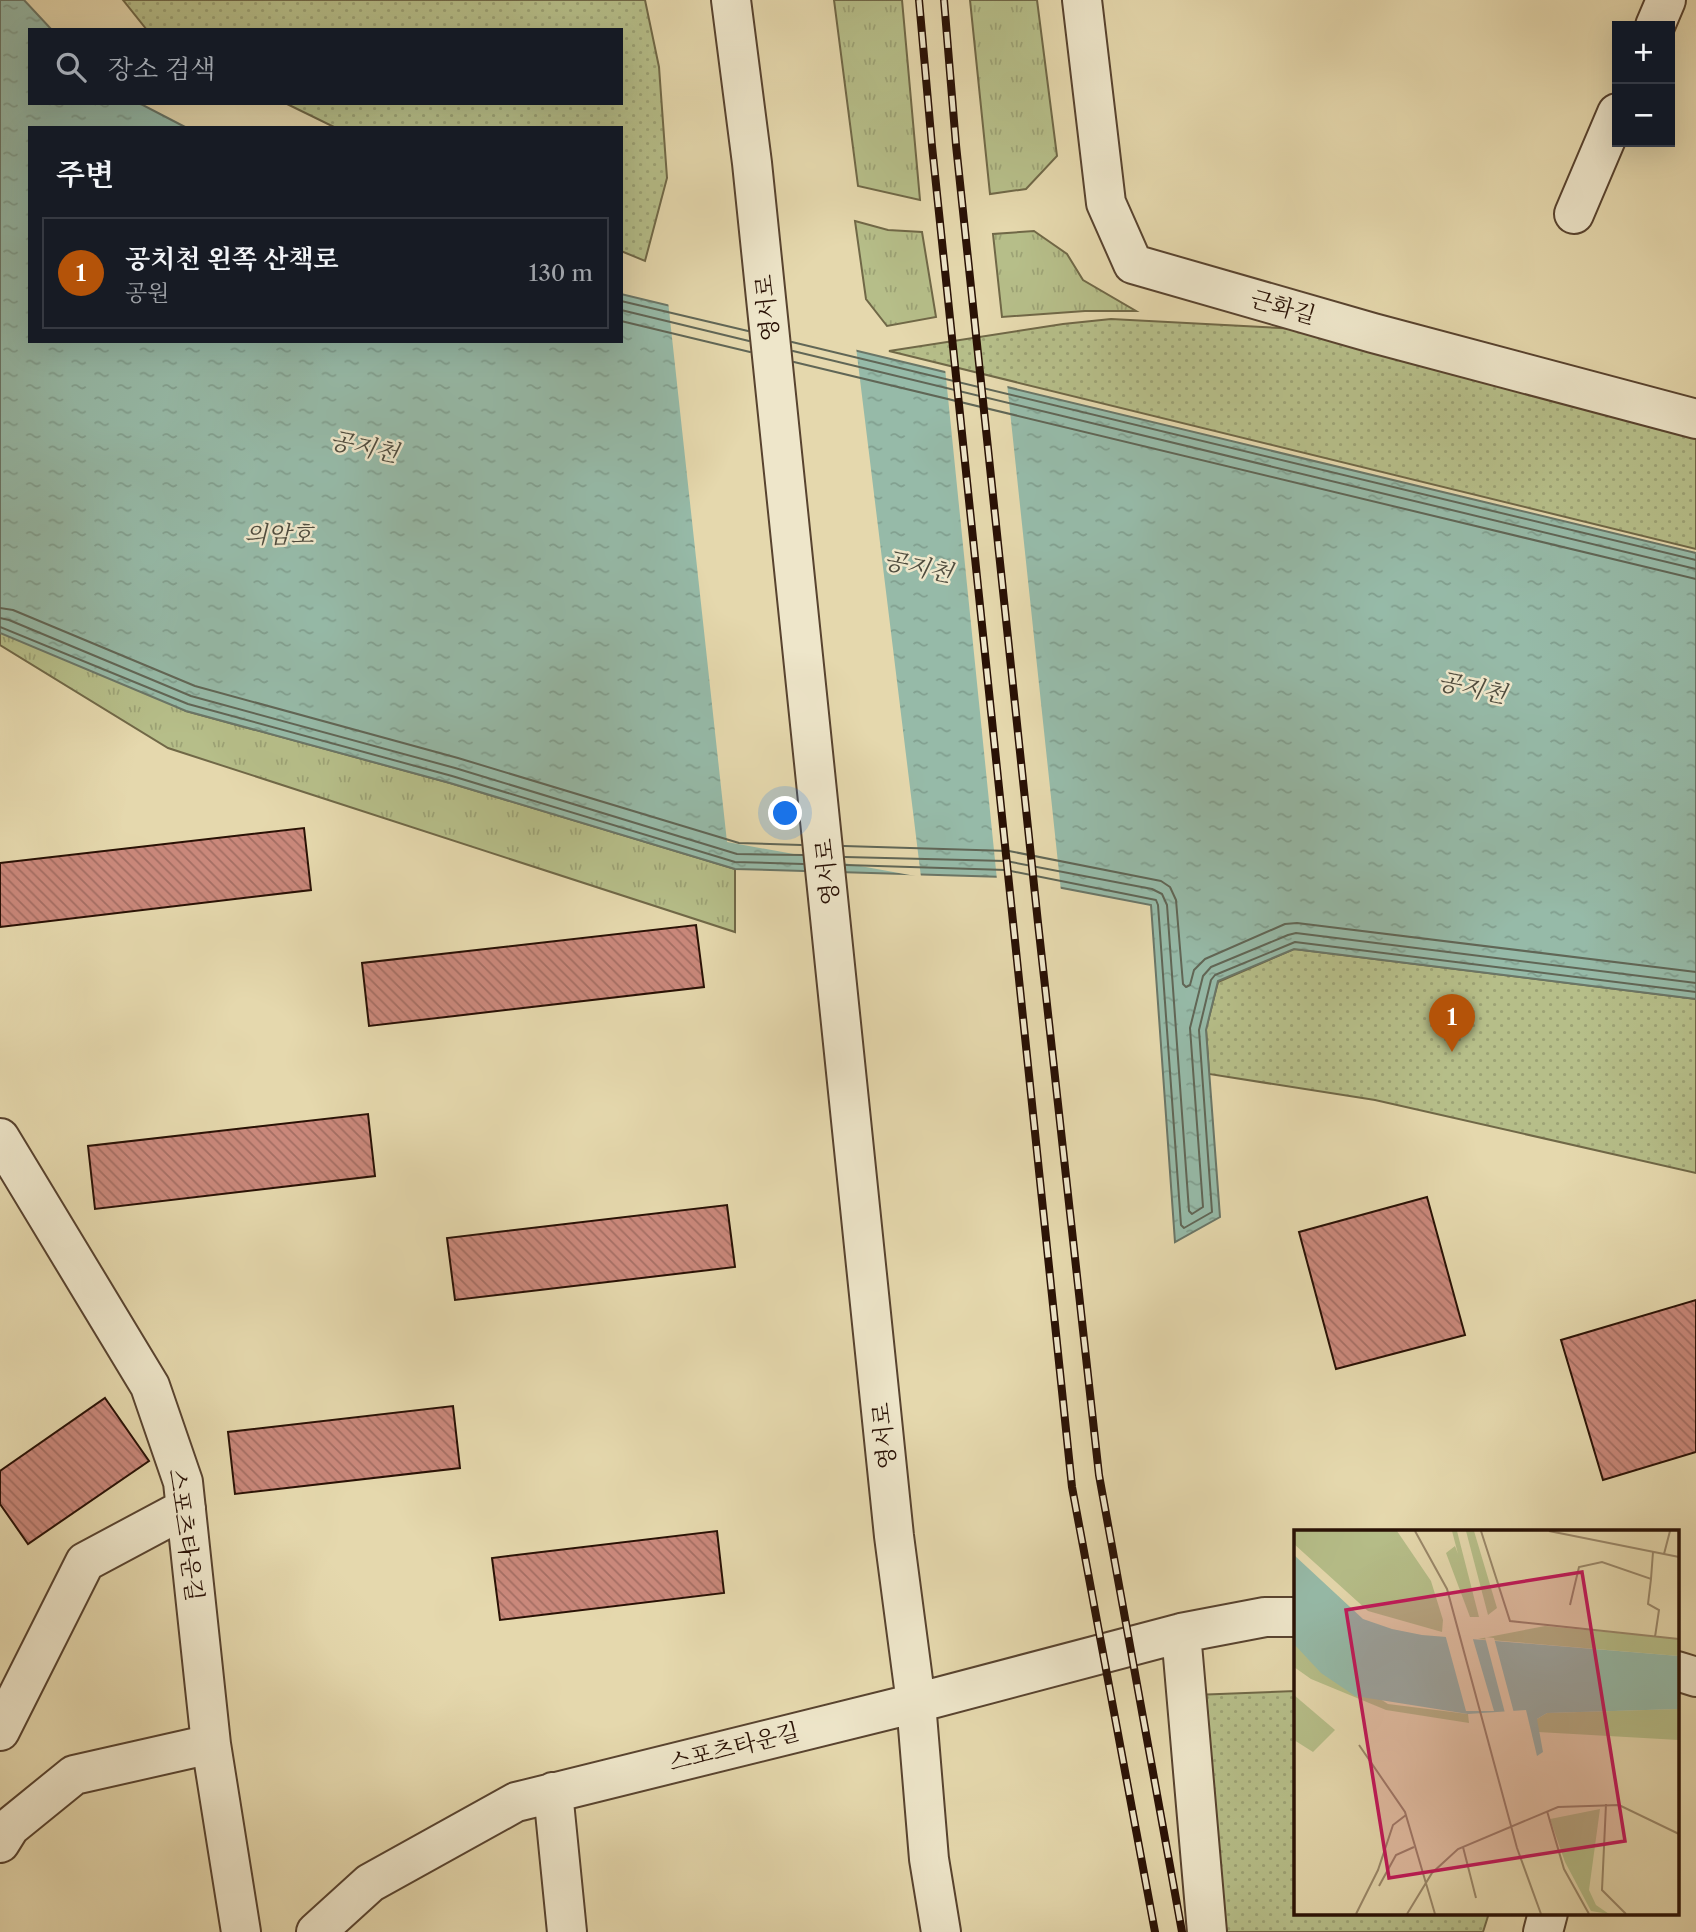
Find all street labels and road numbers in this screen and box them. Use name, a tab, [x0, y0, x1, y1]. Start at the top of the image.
street label: 영서로	[750, 273, 784, 343]
street label: 근화길	[1247, 284, 1319, 330]
street label: 영서로	[810, 837, 844, 907]
street label: 영서로	[867, 1401, 901, 1471]
street label: 스포츠타운길	[163, 1467, 209, 1603]
street label: 스포츠타운길	[666, 1717, 802, 1777]

